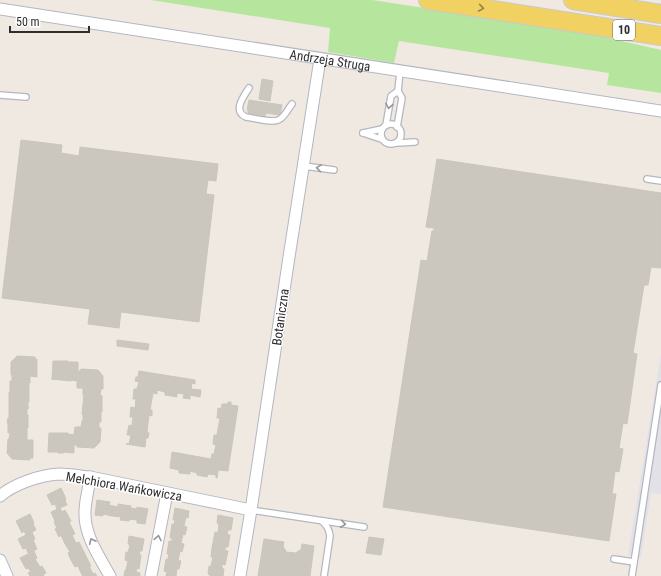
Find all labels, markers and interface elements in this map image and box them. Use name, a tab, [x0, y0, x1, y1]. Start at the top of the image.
one-way arrow	[477, 3, 484, 12]
scale bar	[10, 8, 89, 34]
text: 50 m	[16, 15, 40, 29]
road number: 10	[613, 20, 635, 40]
street label: Andrzeja Struga	[289, 47, 371, 74]
one-way arrow	[386, 103, 394, 110]
one-way arrow	[316, 164, 322, 173]
street label: Botaniczna	[269, 288, 292, 346]
street label: Melchiora Wańkowicza	[65, 469, 183, 504]
one-way arrow	[340, 519, 346, 528]
one-way arrow	[154, 535, 162, 541]
one-way arrow	[89, 538, 97, 545]

